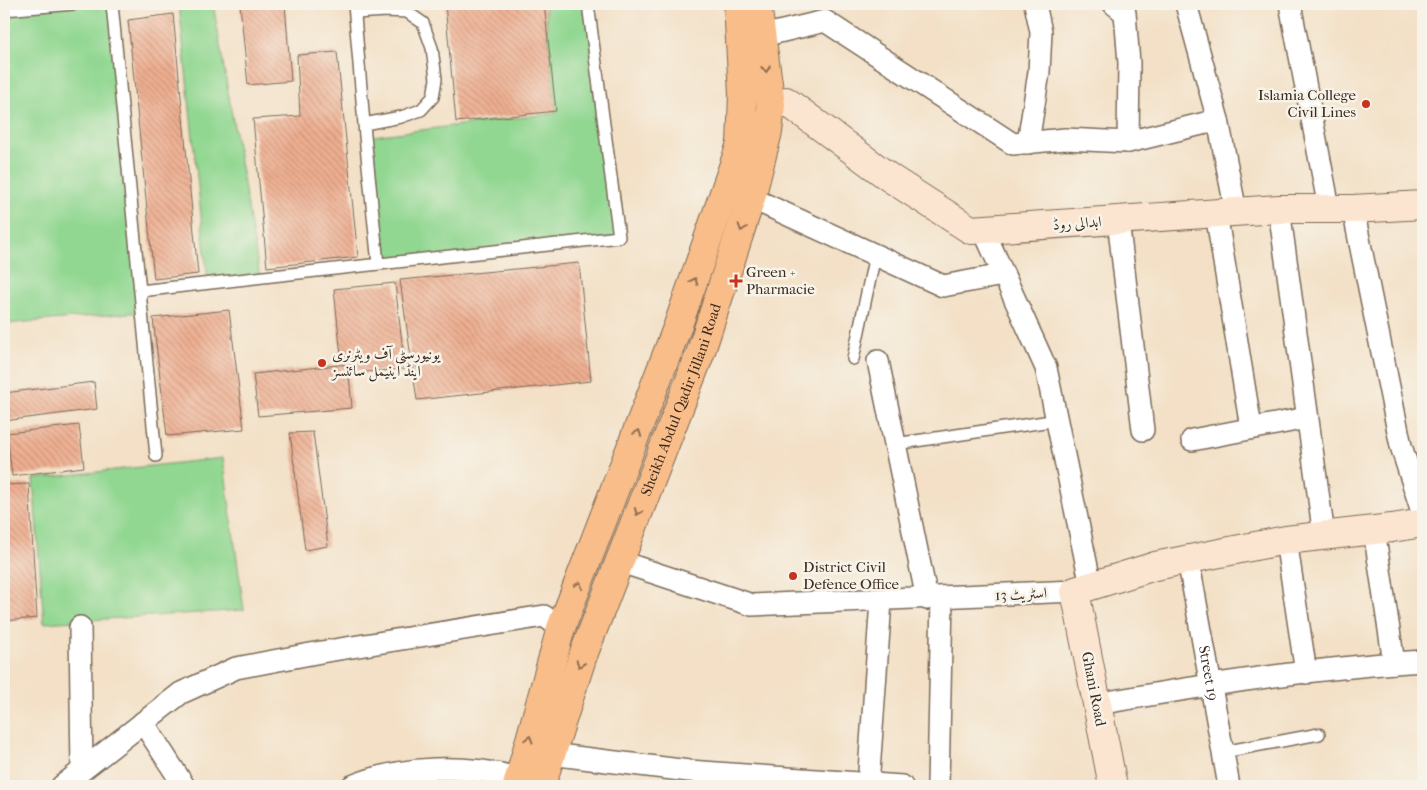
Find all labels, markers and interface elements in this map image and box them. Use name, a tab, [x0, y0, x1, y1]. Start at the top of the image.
one-way arrow	[761, 65, 771, 74]
place label: Islamia College Civil Lines	[1258, 86, 1357, 121]
marker: Islamia College Civil Lines	[1360, 98, 1372, 110]
street label: ابدالی روڈ	[1052, 212, 1102, 234]
one-way arrow	[737, 223, 747, 231]
place label: Green + Pharmacie	[746, 263, 815, 298]
marker: Green + Pharmacie	[730, 275, 742, 287]
one-way arrow	[688, 277, 698, 285]
street label: Sheikh Abdul Qadir Jillani Road	[637, 300, 725, 499]
place label: یونیورسٹی آف ویٹرنری اینڈ اینیمل سائنسز	[330, 345, 441, 382]
marker: یونیورسٹی آف ویٹرنری اینڈ اینیمل سائنسز	[316, 357, 328, 369]
one-way arrow	[632, 429, 642, 438]
one-way arrow	[633, 507, 644, 516]
place label: District Civil Defence Office	[803, 558, 899, 593]
marker: District Civil Defence Office	[787, 570, 799, 582]
one-way arrow	[572, 581, 583, 590]
street label: اسٹریٹ 13	[995, 584, 1047, 605]
street label: Street 19	[1195, 644, 1222, 702]
street label: Ghani Road	[1078, 650, 1110, 729]
one-way arrow	[576, 659, 586, 667]
one-way arrow	[524, 736, 534, 744]

